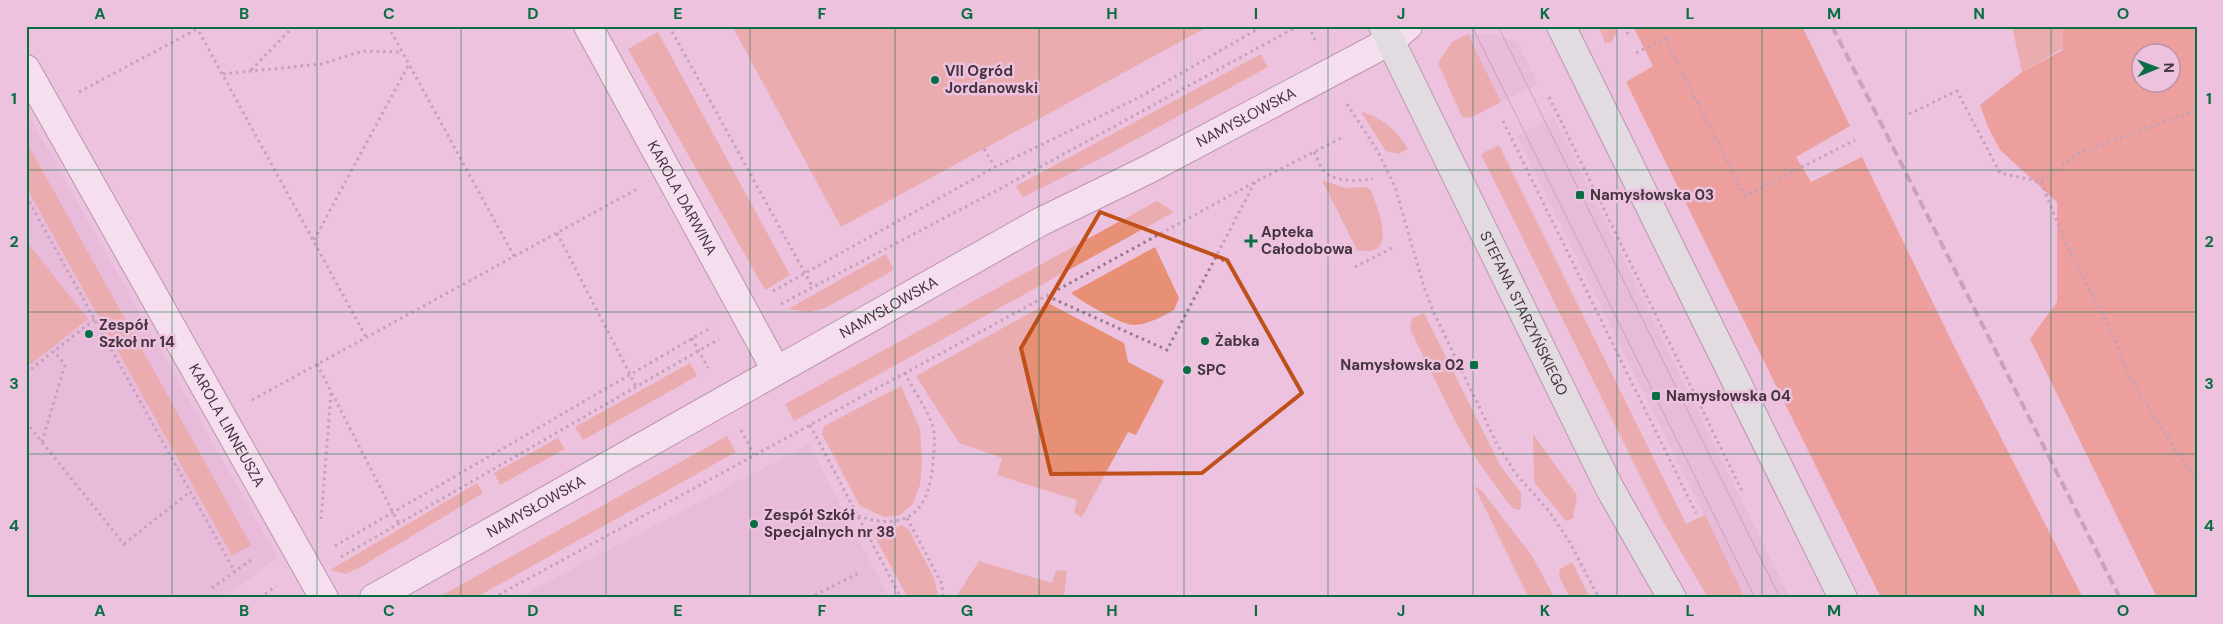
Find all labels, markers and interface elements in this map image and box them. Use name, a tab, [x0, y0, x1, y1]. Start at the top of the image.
text: A	[94, 3, 106, 24]
text: B	[239, 3, 249, 24]
text: C	[383, 3, 395, 24]
text: D	[527, 3, 539, 24]
text: E	[673, 3, 683, 24]
text: F	[818, 3, 827, 24]
text: G	[961, 3, 973, 24]
text: H	[1106, 3, 1118, 24]
text: I	[1254, 3, 1258, 24]
text: J	[1397, 3, 1405, 24]
text: K	[1540, 3, 1551, 24]
text: L	[1686, 3, 1695, 24]
text: M	[1827, 3, 1841, 24]
text: N	[1973, 3, 1985, 24]
text: O	[2117, 3, 2129, 24]
north arrow	[2130, 42, 2180, 92]
place label: VII Ogród Jordanowski	[945, 61, 1038, 98]
text: N	[2160, 63, 2178, 73]
marker: VII Ogród Jordanowski	[929, 74, 941, 86]
street label: NAMYSŁOWSKA	[1193, 83, 1299, 152]
text: 1	[11, 88, 17, 109]
text: 1	[2206, 88, 2212, 109]
street label: KAROLA DARWINA	[643, 137, 721, 259]
place label: Namysłowska 03	[1590, 185, 1714, 205]
marker: Namysłowska 03	[1574, 189, 1586, 201]
place label: Apteka Całodobowa	[1261, 222, 1353, 259]
street label: STEFANA STARZYŃSKIEGO	[1475, 228, 1573, 399]
text: 2	[9, 231, 19, 252]
text: 2	[2204, 231, 2214, 252]
marker: Apteka Całodobowa	[1245, 235, 1257, 247]
street label: NAMYSŁOWSKA	[836, 272, 942, 343]
place label: Zespół Szkoł nr 14	[99, 315, 175, 352]
marker: Zespół Szkoł nr 14	[83, 328, 95, 340]
place label: Żabka	[1215, 331, 1259, 351]
marker: Żabka	[1199, 335, 1211, 347]
place label: Namysłowska 02	[1340, 355, 1464, 375]
marker: Namysłowska 02	[1468, 359, 1480, 371]
street label: KAROLA LINNEUSZA	[184, 360, 269, 491]
place label: SPC	[1197, 360, 1226, 380]
marker: SPC	[1181, 364, 1193, 376]
text: 3	[9, 373, 19, 394]
text: 3	[2204, 373, 2214, 394]
place label: Namysłowska 04	[1666, 386, 1791, 406]
marker: Namysłowska 04	[1650, 390, 1662, 402]
street label: NAMYSŁOWSKA	[483, 471, 589, 542]
place label: Zespół Szkół Specjalnych nr 38	[764, 505, 895, 542]
text: 4	[9, 515, 19, 536]
text: 4	[2204, 515, 2214, 536]
marker: Zespół Szkół Specjalnych nr 38	[748, 518, 760, 530]
text: A	[94, 600, 106, 621]
text: B	[239, 600, 249, 621]
text: C	[383, 600, 395, 621]
text: D	[527, 600, 539, 621]
text: E	[673, 600, 683, 621]
text: F	[818, 600, 827, 621]
text: G	[961, 600, 973, 621]
text: H	[1106, 600, 1118, 621]
text: I	[1254, 600, 1258, 621]
text: J	[1397, 600, 1405, 621]
text: K	[1540, 600, 1551, 621]
text: L	[1686, 600, 1695, 621]
text: M	[1827, 600, 1841, 621]
text: N	[1973, 600, 1985, 621]
text: O	[2117, 600, 2129, 621]

